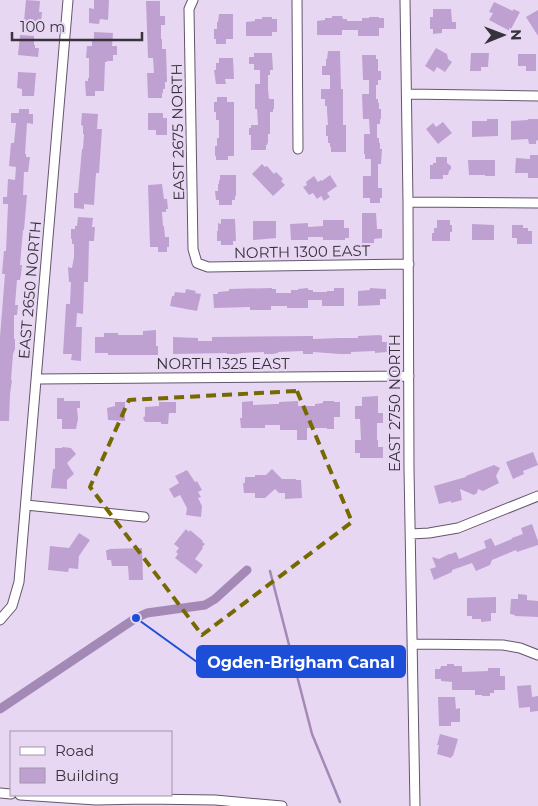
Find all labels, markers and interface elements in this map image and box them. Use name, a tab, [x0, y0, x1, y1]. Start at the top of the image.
scale bar	[12, 10, 142, 42]
north arrow	[478, 10, 528, 60]
text: 100 m	[20, 17, 65, 36]
text: N	[507, 29, 525, 41]
street label: EAST 2675 NORTH	[167, 63, 188, 201]
street label: EAST 2650 NORTH	[14, 220, 45, 360]
street label: NORTH 1300 EAST	[234, 241, 371, 262]
street label: EAST 2750 NORTH	[385, 334, 404, 472]
street label: NORTH 1325 EAST	[156, 354, 290, 373]
callout: Ogden-Brigham Canal	[197, 646, 405, 677]
text: Ogden-Brigham Canal	[207, 653, 395, 672]
legend	[10, 731, 172, 796]
text: Road	[55, 741, 94, 760]
text: Building	[55, 766, 119, 785]

